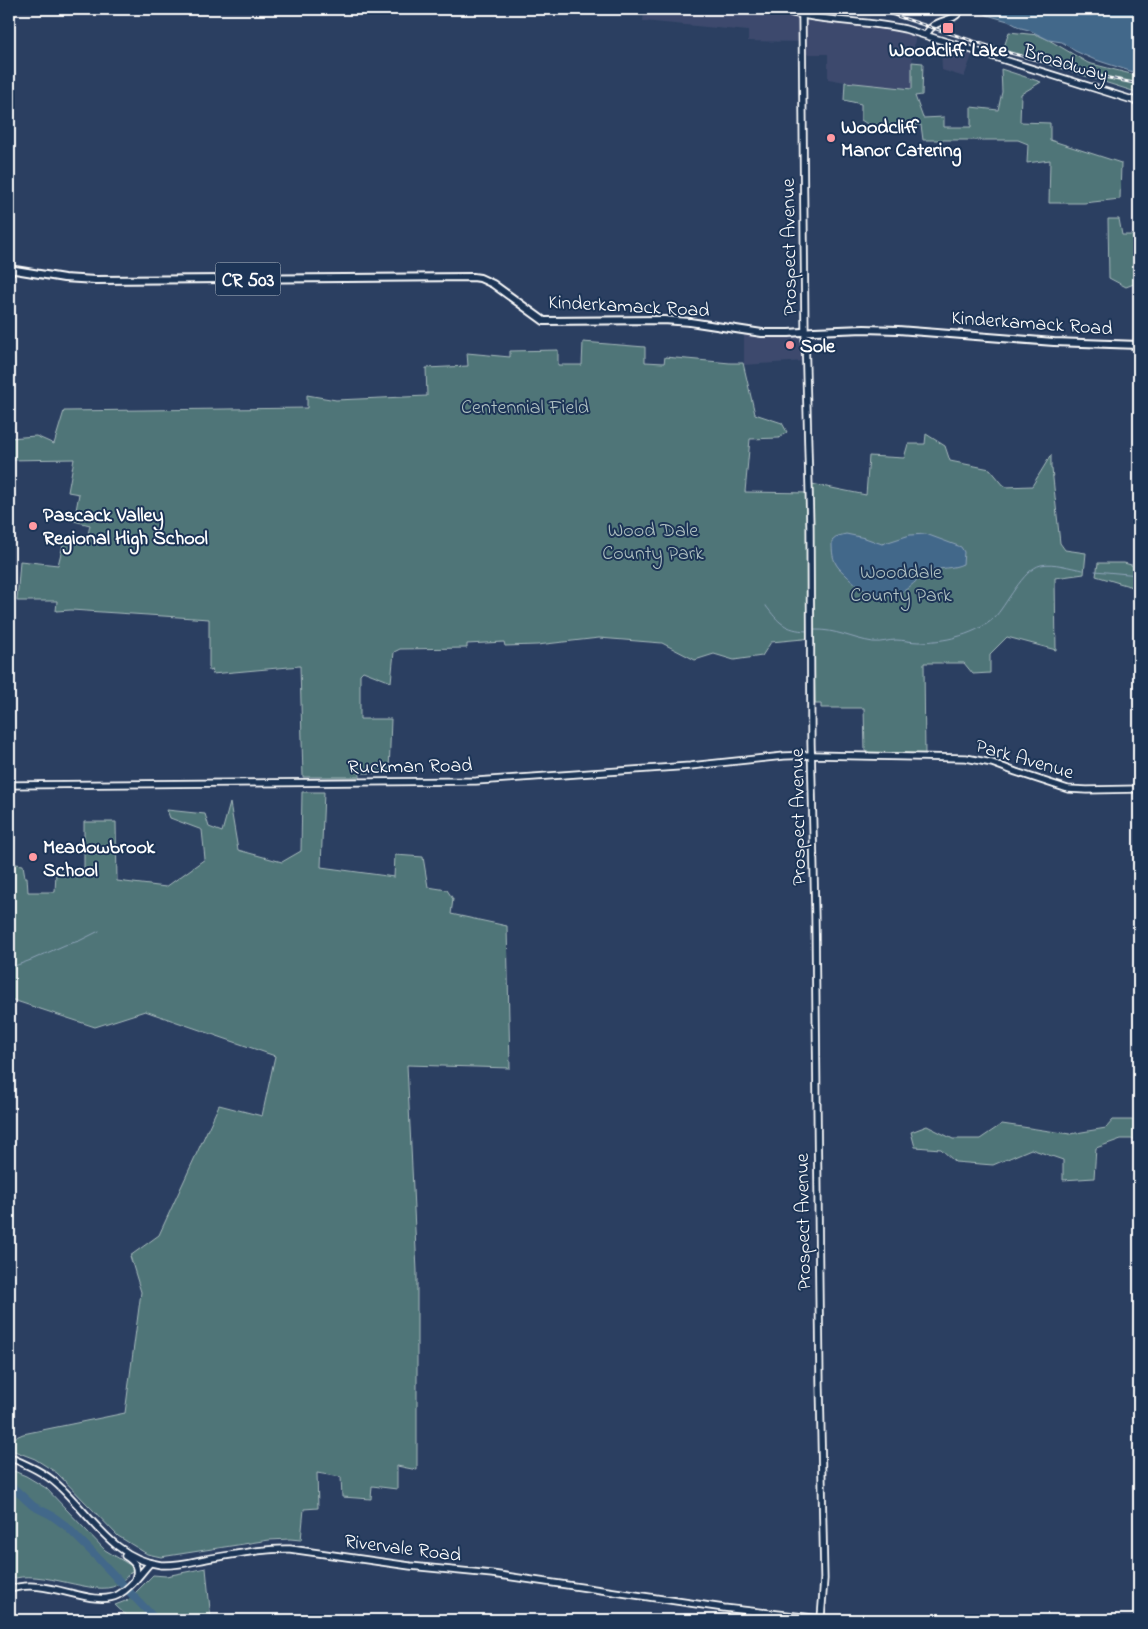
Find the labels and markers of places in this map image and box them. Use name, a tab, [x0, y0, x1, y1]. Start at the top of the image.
marker: Woodcliff Lake	[941, 21, 955, 35]
place label: Woodcliff Lake	[889, 37, 1008, 66]
place label: Woodcliff Manor Catering	[841, 114, 962, 167]
marker: Woodcliff Manor Catering	[825, 132, 837, 144]
place label: Sole	[800, 333, 836, 362]
marker: Sole	[784, 339, 796, 351]
place label: Pascack Valley Regional High School	[43, 502, 208, 555]
marker: Pascack Valley Regional High School	[27, 520, 39, 532]
place label: Meadowbrook School	[43, 834, 156, 886]
marker: Meadowbrook School	[27, 851, 39, 863]

